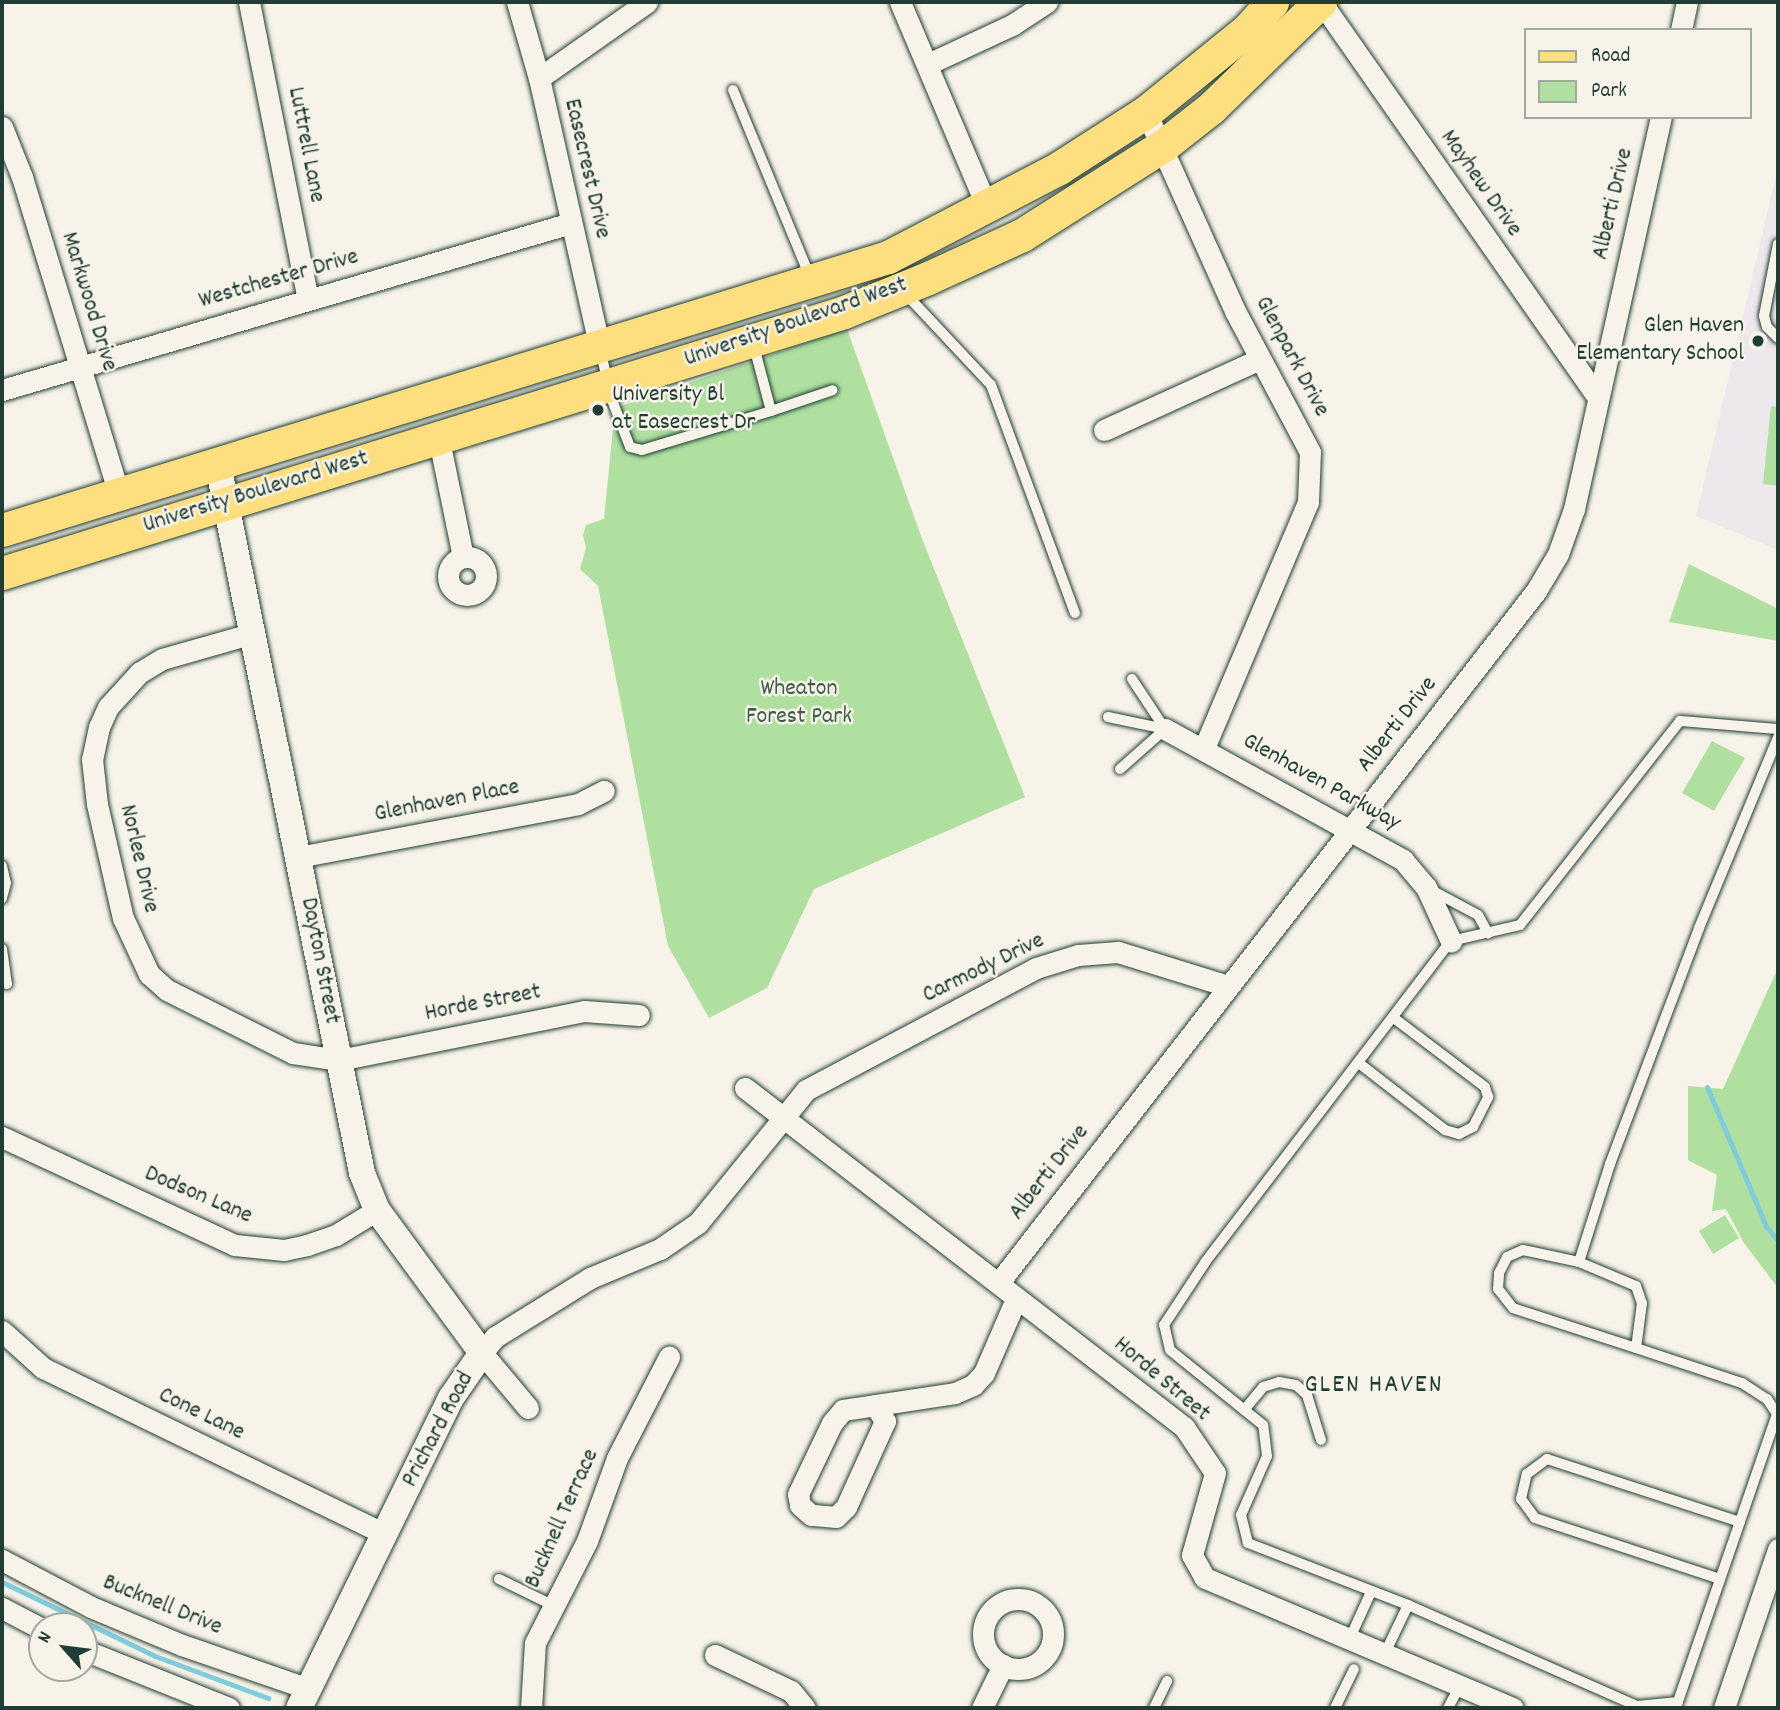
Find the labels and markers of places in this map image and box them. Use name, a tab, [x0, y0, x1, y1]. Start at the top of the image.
place label: Glen Haven Elementary School	[1576, 313, 1744, 369]
marker: Glen Haven Elementary School	[1750, 333, 1766, 349]
place label: University Bl at Easecrest Dr	[612, 382, 755, 438]
marker: University Bl at Easecrest Dr	[590, 402, 606, 418]

